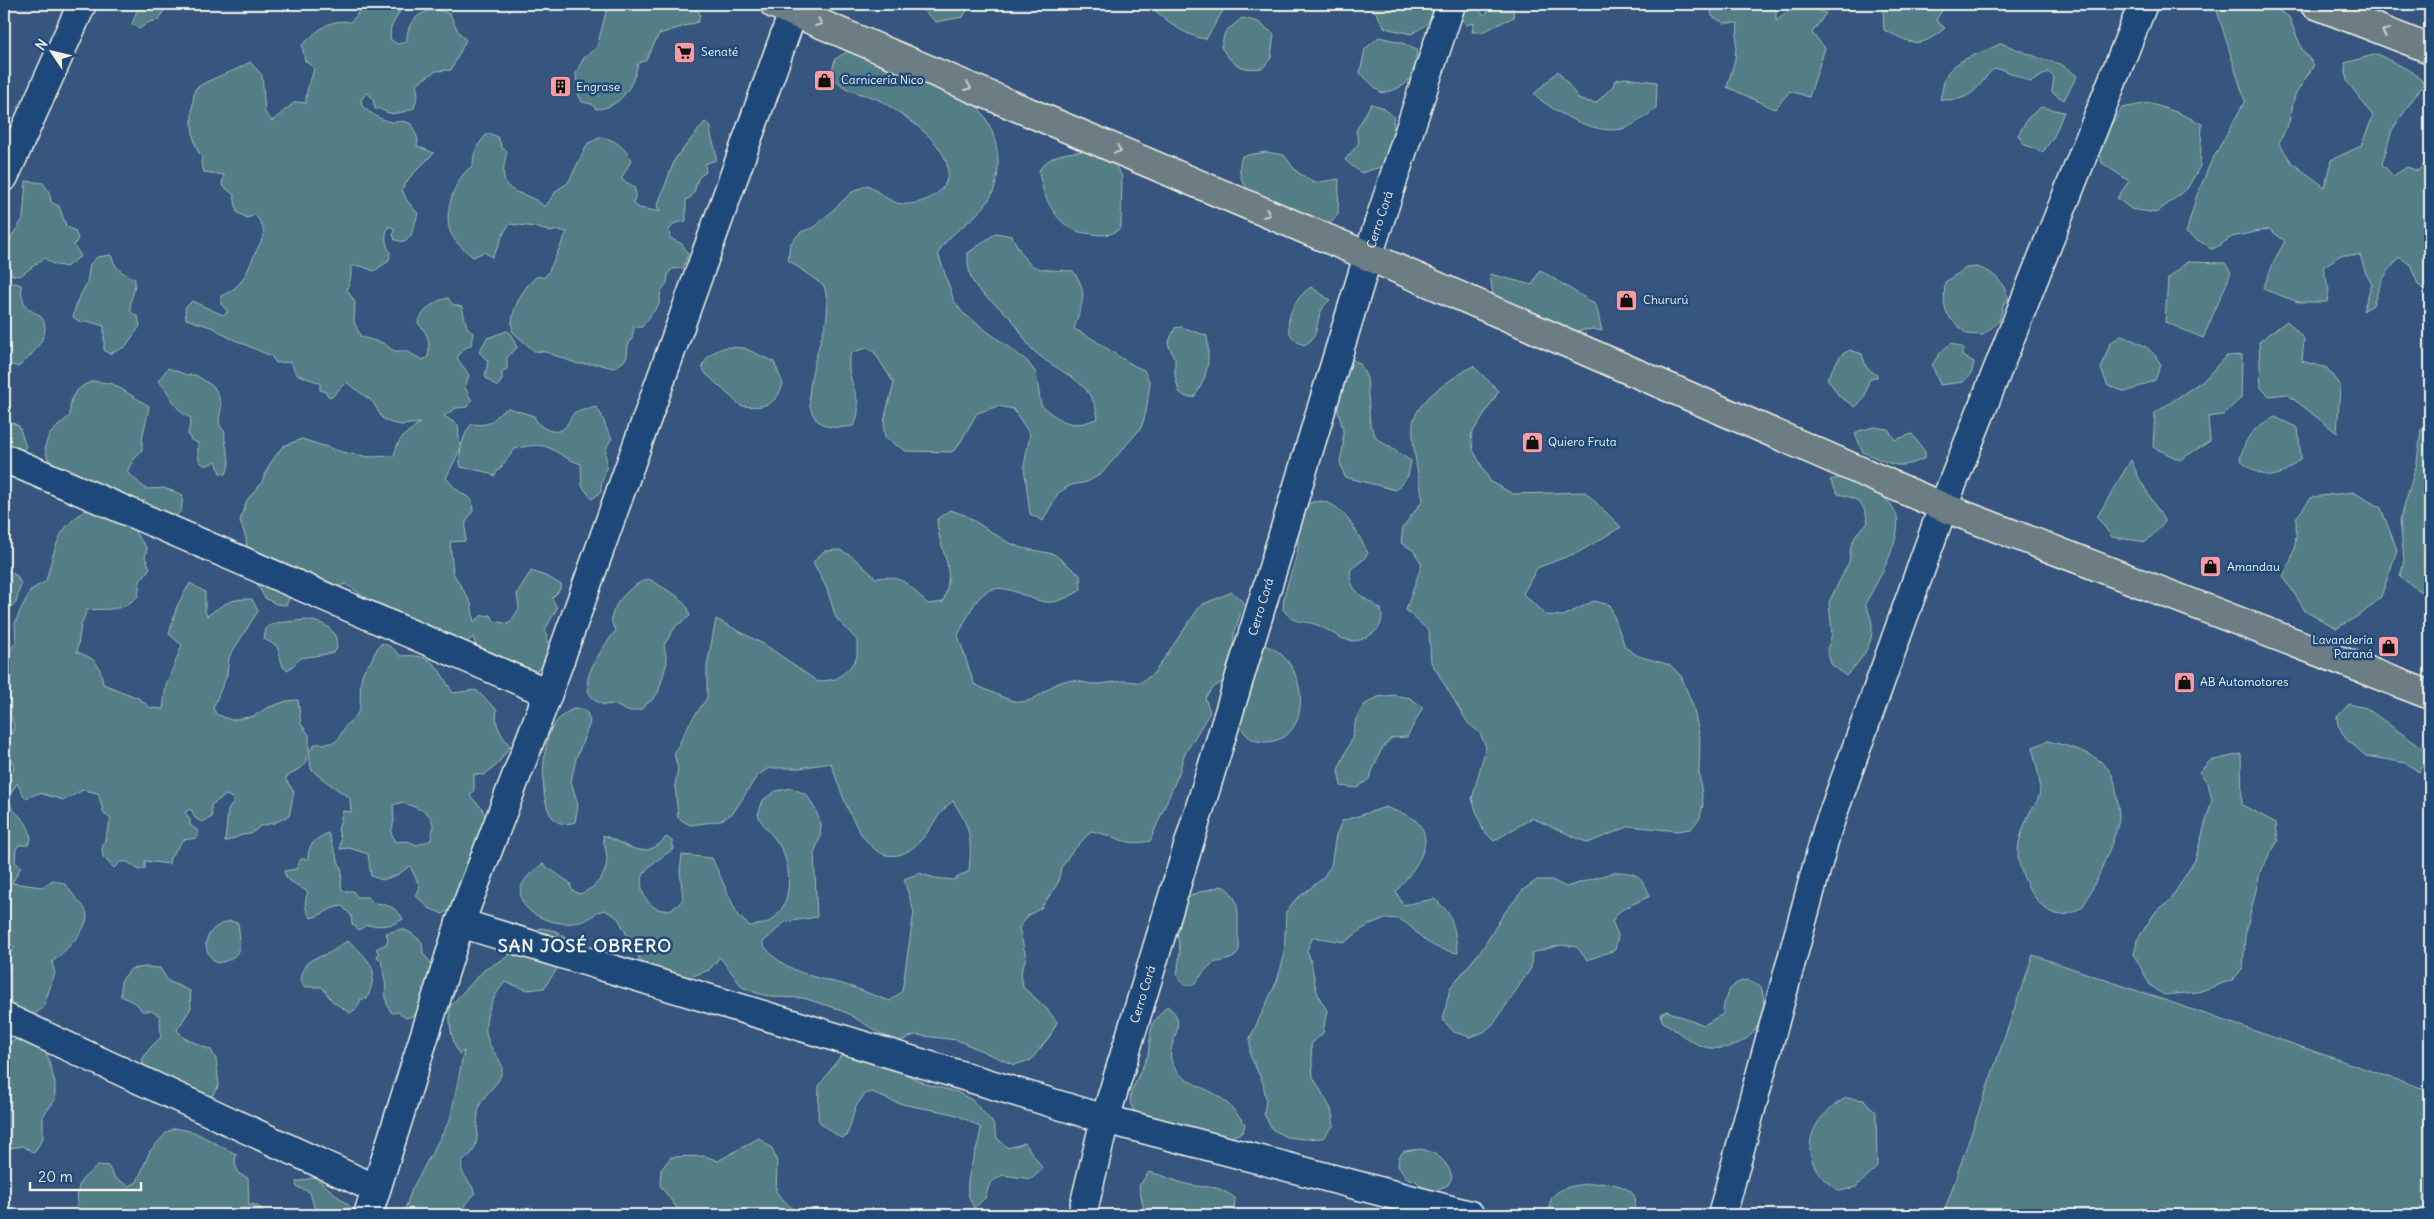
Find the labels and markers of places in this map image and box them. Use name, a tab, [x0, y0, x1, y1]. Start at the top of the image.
supermarket icon: Senaté	[673, 40, 697, 64]
place label: Senaté	[701, 44, 738, 59]
shop icon: Carnicería Nico	[813, 68, 837, 92]
place label: Carnicería Nico	[841, 72, 924, 87]
building icon: Engrase	[548, 75, 572, 99]
place label: Engrase	[576, 79, 620, 94]
shop icon: Chururú	[1615, 288, 1639, 312]
place label: Chururú	[1643, 292, 1689, 307]
shop icon: Quiero Fruta	[1520, 430, 1544, 454]
place label: Quiero Fruta	[1548, 434, 1617, 449]
shop icon: Amandau	[2199, 555, 2223, 579]
place label: Amandau	[2227, 559, 2280, 574]
place label: Lavandería Paraná	[2312, 632, 2373, 661]
shop icon: Lavandería Paraná	[2377, 635, 2401, 659]
shop icon: AB Automotores	[2172, 670, 2196, 694]
place label: AB Automotores	[2200, 674, 2288, 689]

